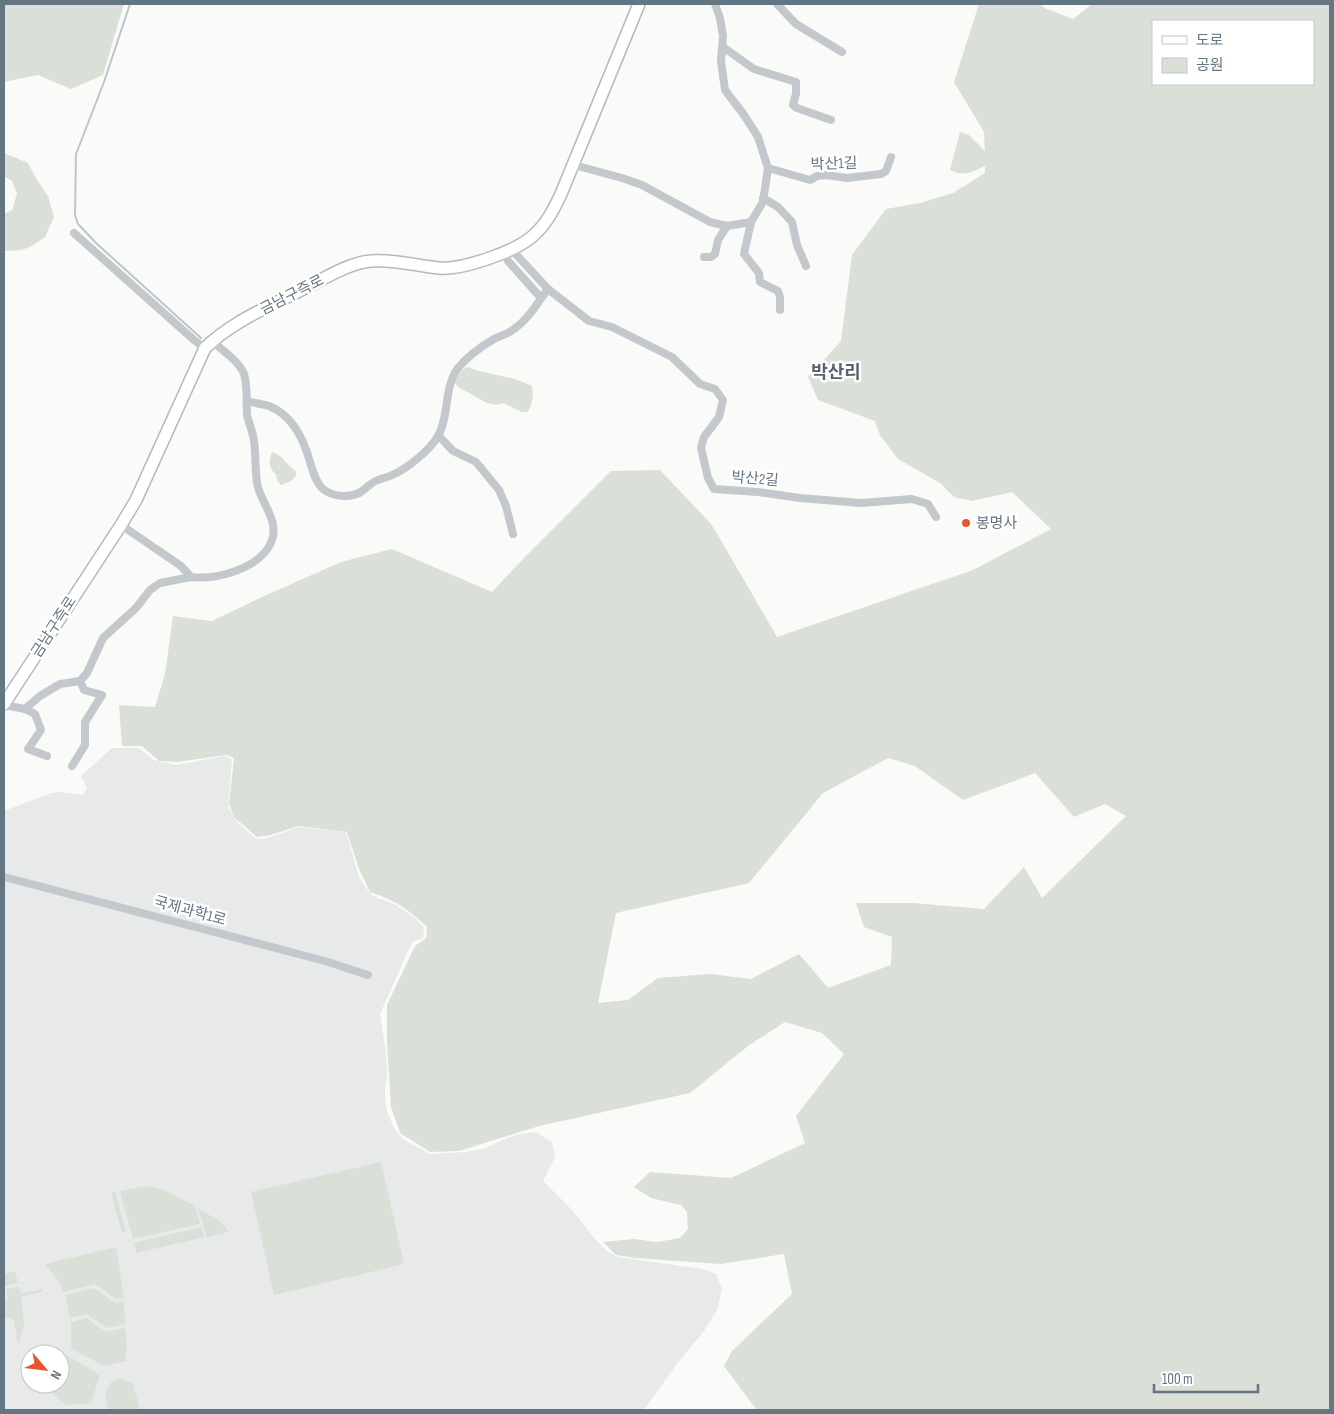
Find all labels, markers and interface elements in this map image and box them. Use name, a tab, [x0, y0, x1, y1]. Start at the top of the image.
legend	[1152, 20, 1314, 85]
text: 도로	[1196, 31, 1224, 50]
text: 공원	[1196, 56, 1224, 75]
street label: 박산1길	[810, 154, 858, 174]
street label: 금남구즉로	[257, 271, 327, 319]
district label: 박산리	[811, 362, 861, 383]
street label: 박산2길	[730, 467, 780, 491]
place label: 봉명사	[976, 514, 1018, 533]
marker: 봉명사	[960, 517, 972, 529]
street label: 금남구즉로	[27, 593, 81, 661]
street label: 국제과학1로	[152, 892, 228, 930]
north arrow	[20, 1344, 70, 1394]
scale bar	[1154, 1362, 1258, 1394]
text: N	[47, 1368, 65, 1382]
text: 100 m	[1162, 1370, 1193, 1389]

